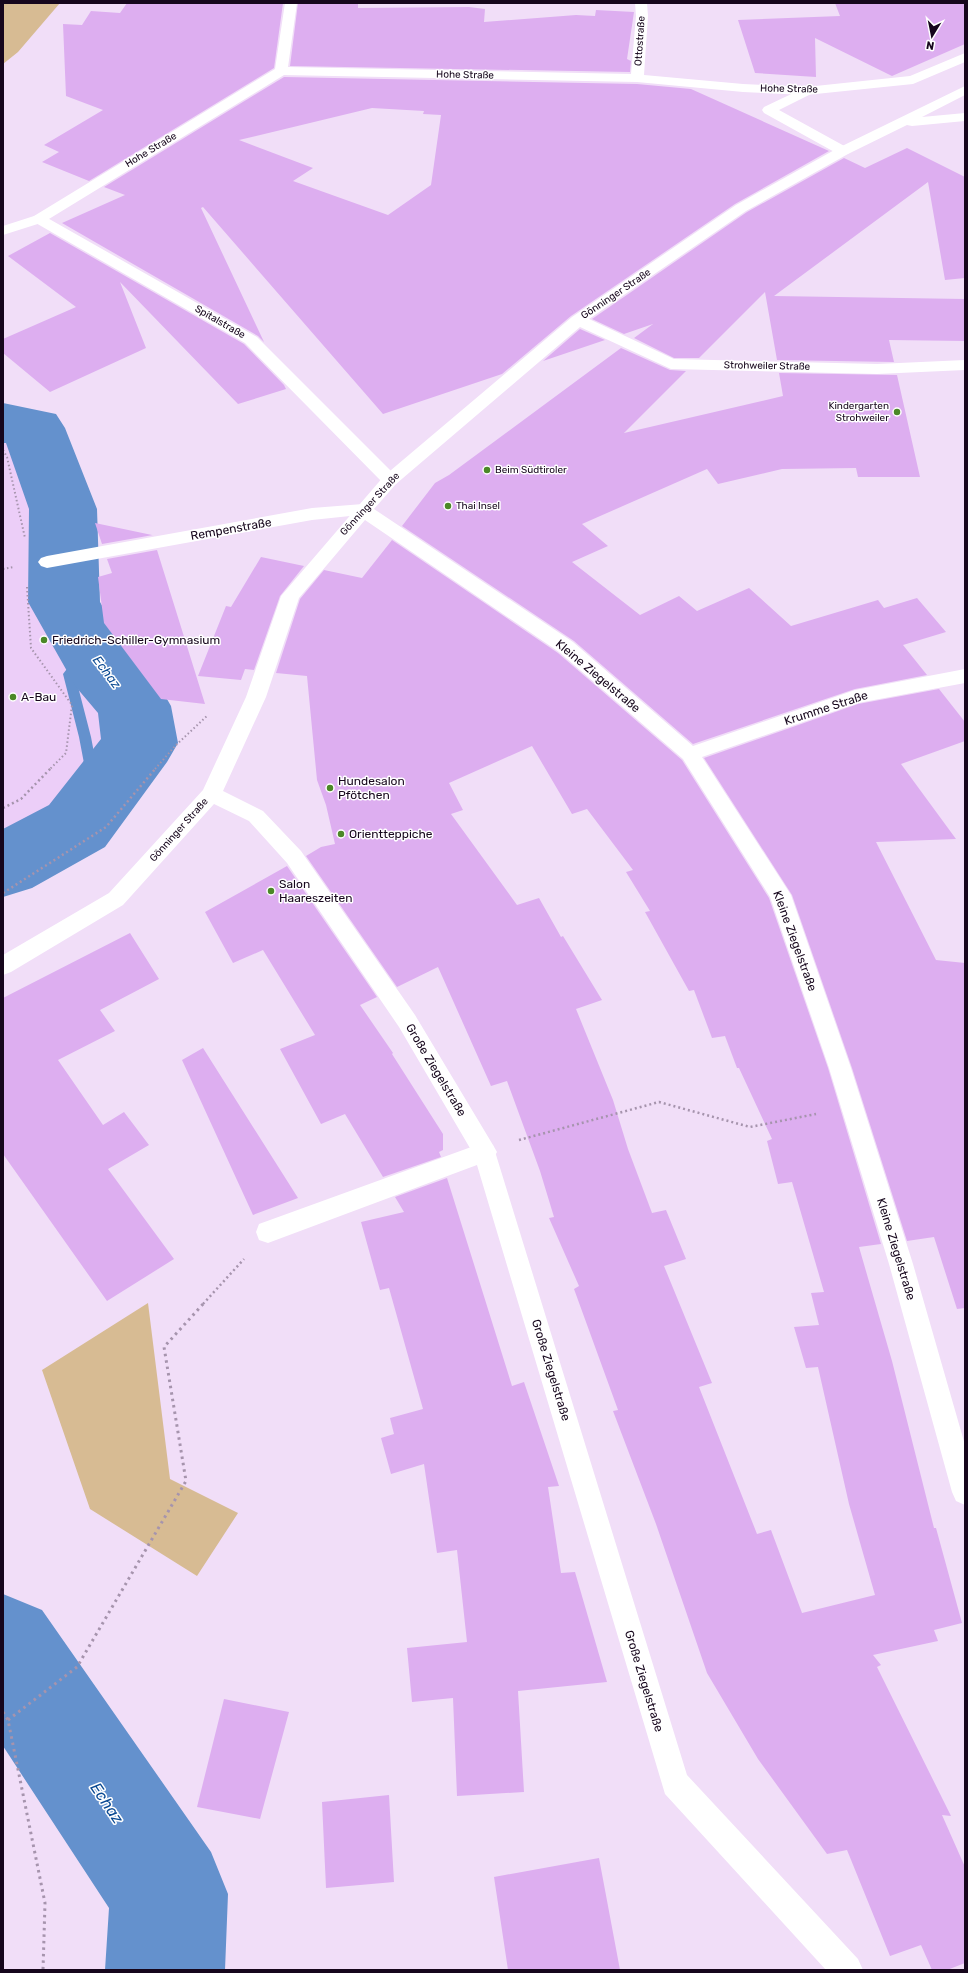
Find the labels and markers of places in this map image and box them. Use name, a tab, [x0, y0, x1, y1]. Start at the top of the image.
place label: Kindergarten Strohweiler	[828, 400, 889, 424]
marker: Kindergarten Strohweiler	[892, 407, 902, 417]
place label: Beim Südtiroler	[495, 464, 567, 476]
marker: Beim Südtiroler	[482, 465, 492, 475]
place label: Thai Insel	[456, 500, 500, 512]
marker: Thai Insel	[443, 501, 453, 511]
place label: Friedrich-Schiller-Gymnasium	[52, 633, 220, 647]
marker: Friedrich-Schiller-Gymnasium	[39, 635, 49, 645]
place label: A-Bau	[21, 690, 56, 704]
marker: A-Bau	[8, 692, 18, 702]
place label: Hundesalon Pfötchen	[338, 774, 405, 802]
marker: Hundesalon Pfötchen	[325, 783, 335, 793]
place label: Orientteppiche	[349, 827, 433, 841]
marker: Orientteppiche	[336, 829, 346, 839]
place label: Salon Haareszeiten	[279, 877, 352, 905]
marker: Salon Haareszeiten	[266, 886, 276, 896]

